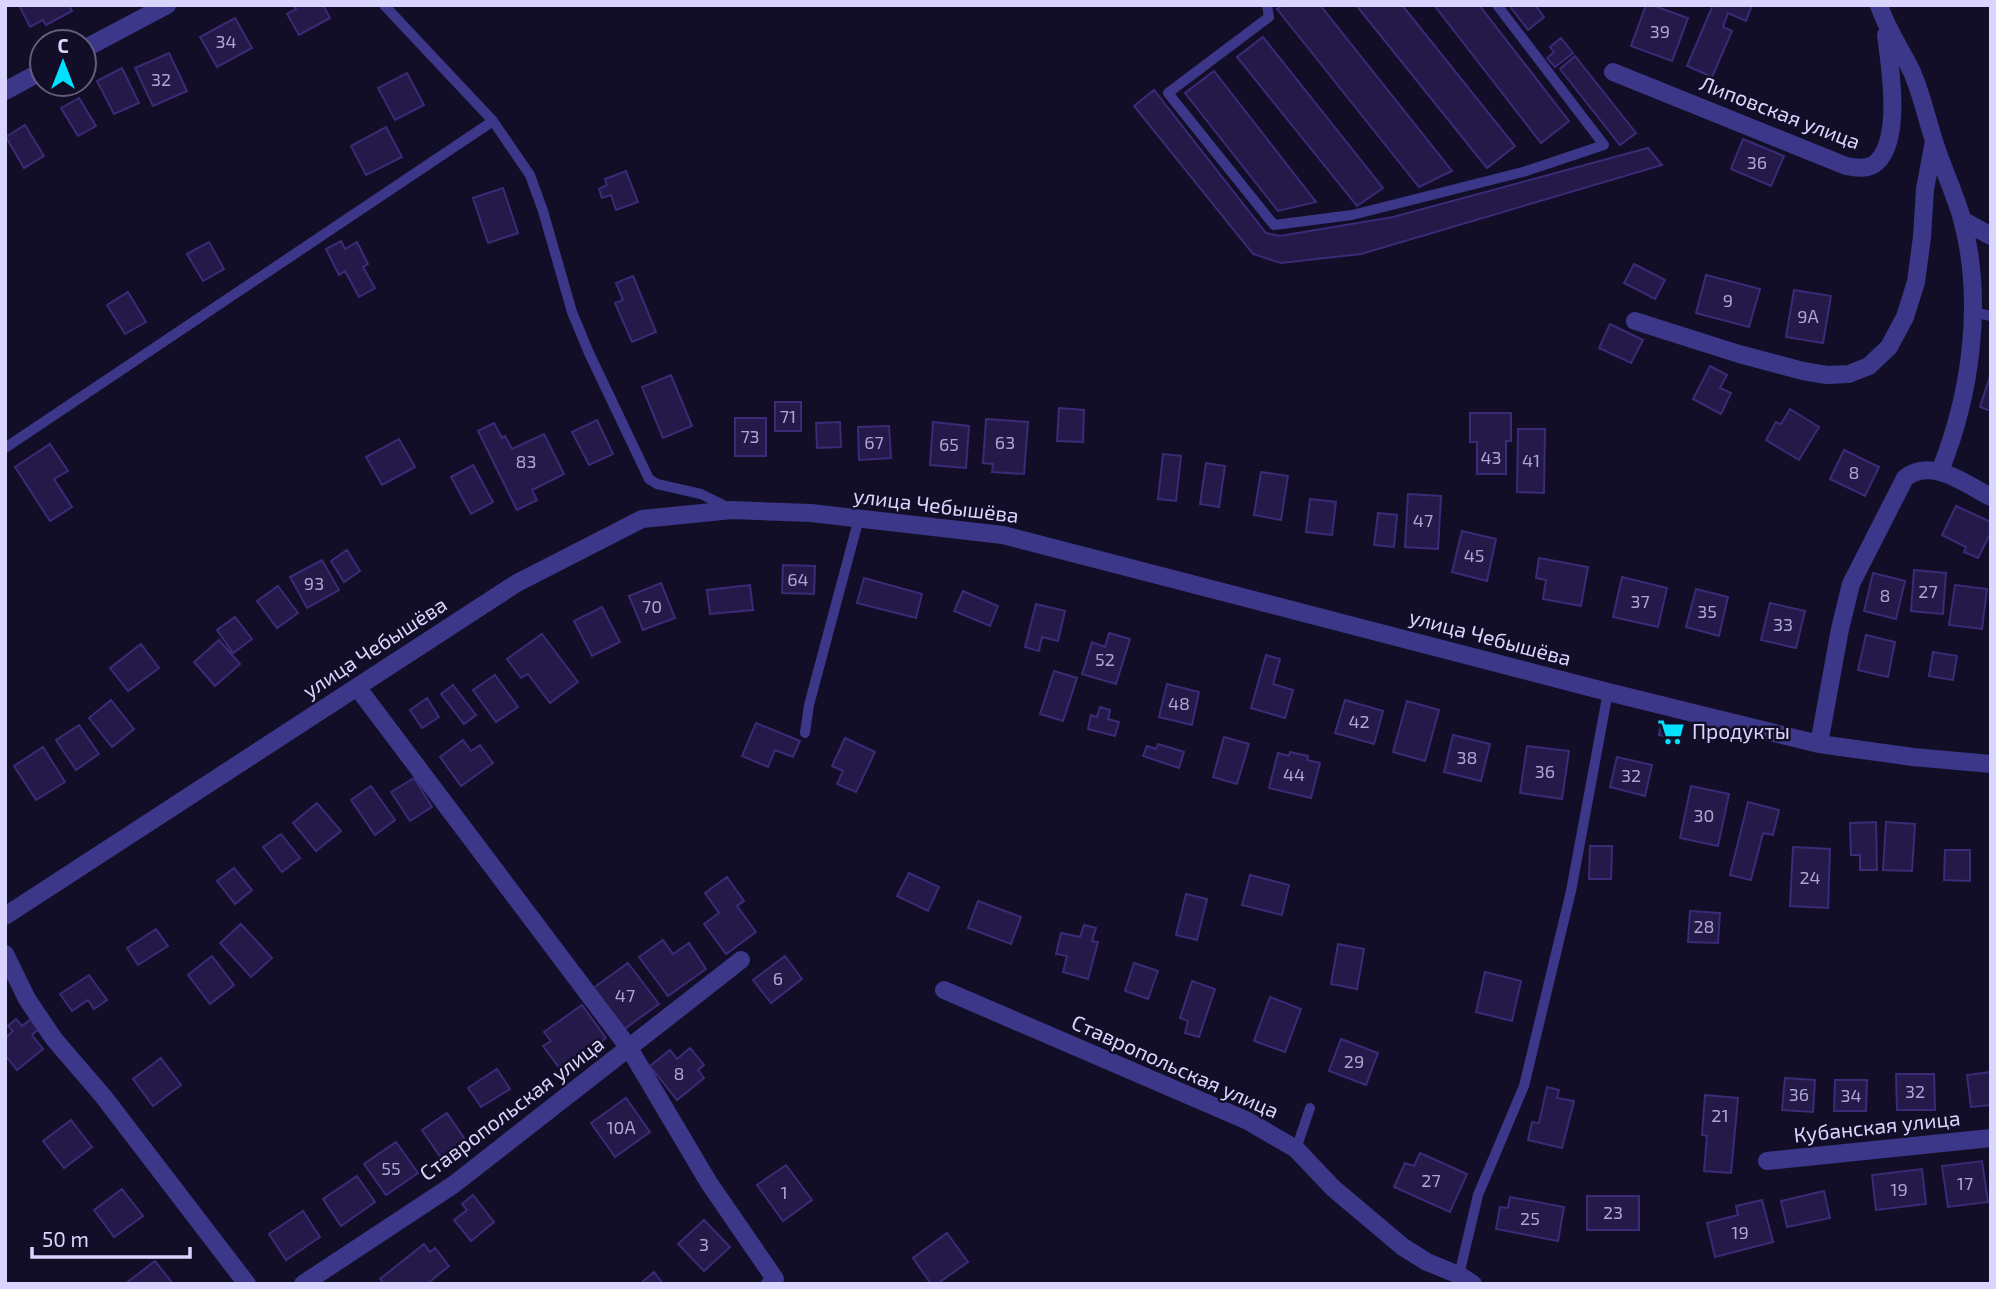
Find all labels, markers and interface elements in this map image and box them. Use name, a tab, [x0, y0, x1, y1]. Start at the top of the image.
house number: 39	[1650, 20, 1670, 42]
north arrow	[28, 28, 98, 98]
house number: 34	[215, 30, 237, 52]
text: С	[57, 34, 69, 57]
house number: 32	[151, 68, 171, 90]
street label: Липовская улица	[1697, 70, 1864, 155]
house number: 36	[1747, 151, 1767, 173]
house number: 9	[1723, 289, 1733, 311]
house number: 9А	[1797, 305, 1820, 327]
house number: 71	[780, 405, 796, 427]
house number: 73	[740, 425, 760, 447]
house number: 67	[864, 431, 884, 453]
house number: 63	[995, 431, 1015, 453]
house number: 65	[939, 433, 959, 455]
house number: 43	[1480, 446, 1502, 468]
house number: 41	[1522, 449, 1540, 471]
house number: 83	[516, 450, 536, 472]
house number: 8	[1849, 461, 1859, 483]
street label: улица Чебышёва	[852, 482, 1020, 528]
house number: 47	[1413, 509, 1433, 531]
house number: 45	[1464, 544, 1484, 566]
house number: 64	[787, 568, 809, 590]
house number: 93	[304, 572, 324, 594]
house number: 27	[1918, 580, 1938, 602]
house number: 8	[1880, 584, 1890, 606]
house number: 37	[1630, 590, 1650, 612]
street label: улица Чебышёва	[298, 591, 451, 703]
house number: 70	[642, 595, 662, 617]
house number: 35	[1697, 600, 1717, 622]
street label: улица Чебышёва	[1406, 603, 1574, 671]
house number: 33	[1773, 613, 1793, 635]
house number: 52	[1095, 648, 1115, 670]
house number: 48	[1168, 692, 1190, 714]
house number: 42	[1348, 710, 1370, 732]
supermarket icon: Продукты	[1656, 717, 1686, 747]
place label: Продукты	[1692, 718, 1790, 744]
house number: 38	[1457, 746, 1477, 768]
house number: 36	[1535, 760, 1555, 782]
house number: 44	[1283, 763, 1305, 785]
house number: 32	[1621, 764, 1641, 786]
house number: 30	[1694, 804, 1714, 826]
house number: 24	[1799, 866, 1821, 888]
house number: 28	[1693, 915, 1715, 937]
house number: 6	[773, 967, 783, 989]
house number: 47	[615, 984, 635, 1006]
street label: Ставропольская улица	[1068, 1009, 1283, 1124]
street label: Ставропольская улица	[414, 1030, 609, 1186]
house number: 29	[1344, 1050, 1364, 1072]
house number: 8	[674, 1062, 684, 1084]
house number: 32	[1905, 1080, 1925, 1102]
house number: 36	[1789, 1083, 1809, 1105]
house number: 34	[1840, 1084, 1862, 1106]
house number: 21	[1711, 1104, 1729, 1126]
street label: Кубанская улица	[1792, 1104, 1961, 1148]
house number: 10А	[606, 1116, 636, 1138]
house number: 55	[381, 1157, 401, 1179]
house number: 27	[1421, 1169, 1441, 1191]
house number: 17	[1957, 1172, 1973, 1194]
house number: 19	[1890, 1178, 1908, 1200]
house number: 1	[780, 1181, 788, 1203]
house number: 23	[1603, 1201, 1623, 1223]
house number: 25	[1520, 1207, 1540, 1229]
scale bar	[32, 1216, 189, 1260]
house number: 19	[1731, 1221, 1749, 1243]
text: 50 m	[42, 1226, 89, 1251]
house number: 3	[699, 1233, 709, 1255]

